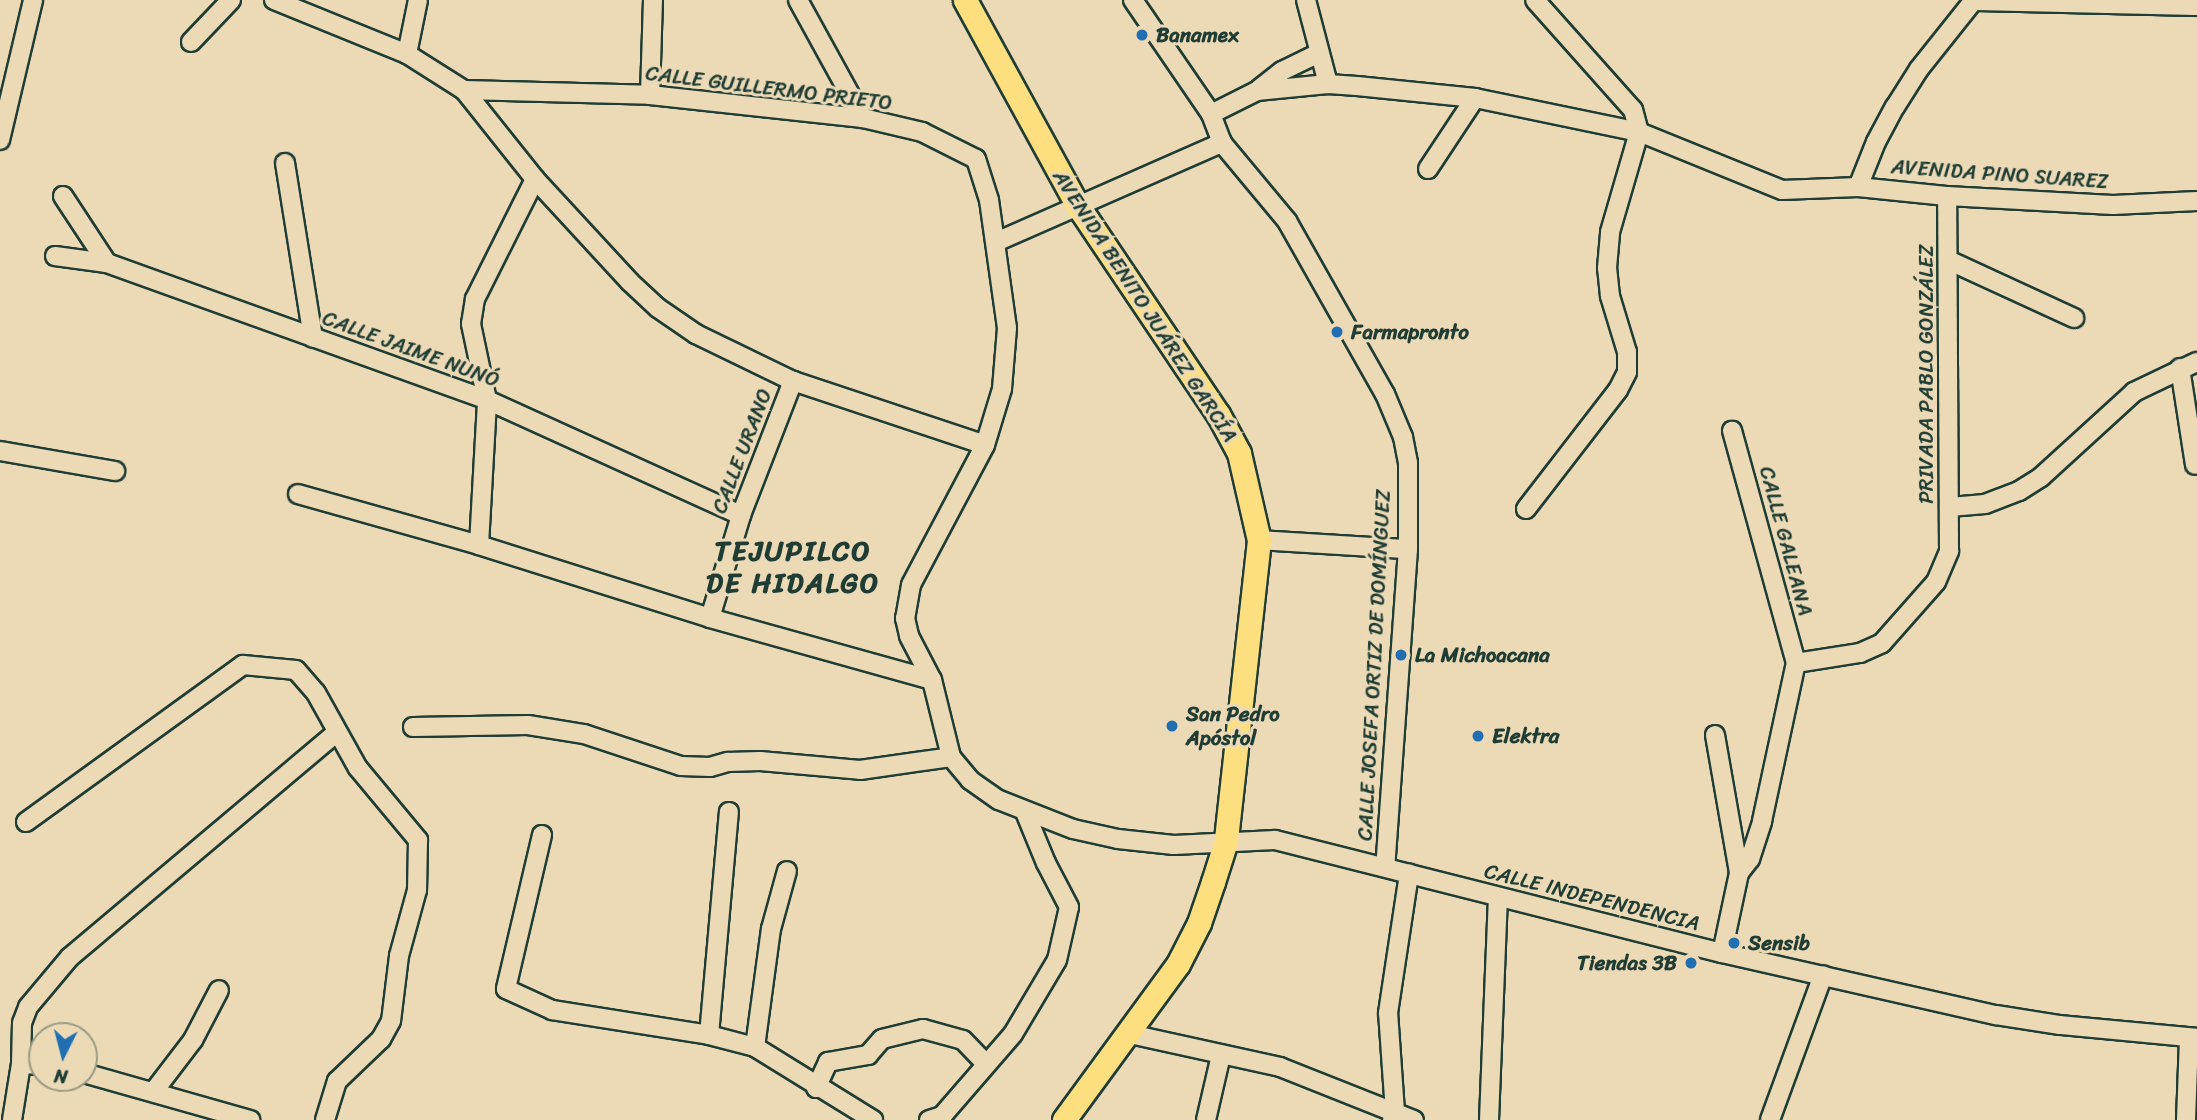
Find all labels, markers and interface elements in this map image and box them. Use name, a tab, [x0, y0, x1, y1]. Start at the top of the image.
place label: Banamex	[1156, 22, 1239, 48]
marker: Banamex	[1134, 27, 1150, 43]
street label: CALLE GUILLERMO PRIETO	[645, 60, 893, 116]
street label: AVENIDA PINO SUAREZ	[1888, 154, 2112, 194]
street label: AVENIDA BENITO JUÁREZ GARCÍA	[1048, 166, 1242, 446]
street label: PRIVADA PABLO GONZÁLEZ	[1913, 244, 1939, 504]
street label: CALLE JAIME NUNÓ	[320, 305, 502, 393]
place label: Farmapronto	[1351, 319, 1469, 345]
marker: Farmapronto	[1329, 324, 1345, 340]
street label: CALLE URANO	[707, 385, 777, 517]
street label: CALLE GALEANA	[1754, 463, 1818, 619]
street label: CALLE JOSEFA ORTIZ DE DOMÍNGUEZ	[1352, 489, 1396, 841]
district label: TEJUPILCO DE HIDALGO	[707, 534, 879, 600]
place label: La Michoacana	[1415, 642, 1549, 668]
marker: La Michoacana	[1393, 647, 1409, 663]
place label: San Pedro Apóstol	[1186, 701, 1280, 751]
marker: San Pedro Apóstol	[1164, 718, 1180, 734]
place label: Elektra	[1492, 723, 1559, 749]
marker: Elektra	[1470, 728, 1486, 744]
street label: CALLE INDEPENDENCIA	[1482, 858, 1702, 936]
place label: Sensib	[1748, 930, 1810, 956]
marker: Sensib	[1726, 935, 1742, 951]
place label: Tiendas 3B	[1577, 950, 1677, 976]
marker: Tiendas 3B	[1683, 955, 1699, 971]
north arrow	[28, 1022, 98, 1092]
text: N	[53, 1059, 69, 1093]

